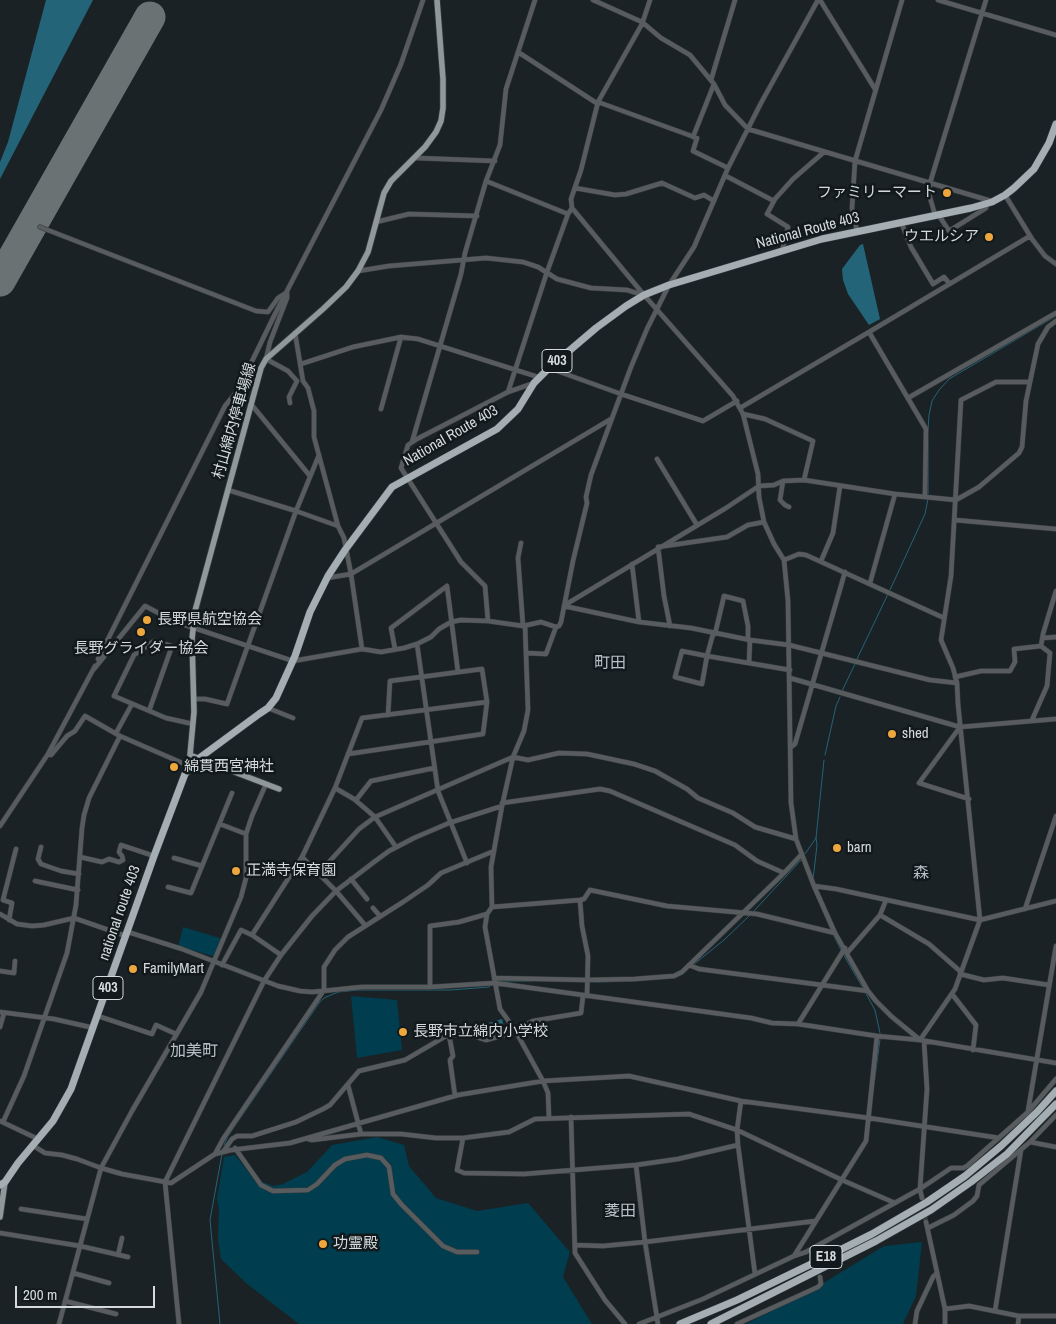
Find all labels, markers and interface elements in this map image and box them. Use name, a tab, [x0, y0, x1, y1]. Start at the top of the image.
place label: ファミリーマート	[817, 184, 937, 202]
marker: ファミリーマート	[941, 187, 953, 199]
street label: National Route 403	[754, 209, 862, 253]
place label: ウエルシア	[904, 228, 979, 246]
marker: ウエルシア	[983, 231, 995, 243]
road number: 403	[542, 350, 572, 372]
street label: 村山綿内停車場線	[210, 361, 260, 481]
street label: National Route 403	[401, 402, 501, 470]
place label: 長野県航空協会	[157, 611, 262, 629]
marker: 長野県航空協会	[141, 614, 153, 626]
marker: 長野グライダー協会	[135, 626, 147, 638]
place label: 長野グライダー協会	[74, 640, 208, 658]
district label: 町田	[594, 654, 626, 674]
place label: shed	[902, 725, 929, 743]
marker: shed	[886, 728, 898, 740]
place label: 綿貫西宮神社	[184, 758, 274, 776]
marker: 綿貫西宮神社	[168, 761, 180, 773]
place label: barn	[847, 839, 872, 857]
marker: barn	[831, 842, 843, 854]
place label: 正満寺保育園	[246, 862, 336, 880]
street label: national route 403	[95, 863, 145, 963]
district label: 森	[913, 864, 929, 884]
marker: 正満寺保育園	[230, 865, 242, 877]
place label: FamilyMart	[143, 960, 204, 978]
marker: FamilyMart	[127, 963, 139, 975]
road number: 403	[93, 976, 123, 1000]
place label: 長野市立綿内小学校	[413, 1023, 548, 1041]
marker: 長野市立綿内小学校	[397, 1026, 409, 1038]
district label: 加美町	[170, 1042, 218, 1062]
district label: 菱田	[604, 1202, 636, 1222]
place label: 功霊殿	[333, 1235, 378, 1253]
marker: 功霊殿	[317, 1238, 329, 1250]
road number: E18	[810, 1246, 842, 1268]
scale bar	[18, 1276, 158, 1308]
text: 200 m	[23, 1284, 57, 1305]

